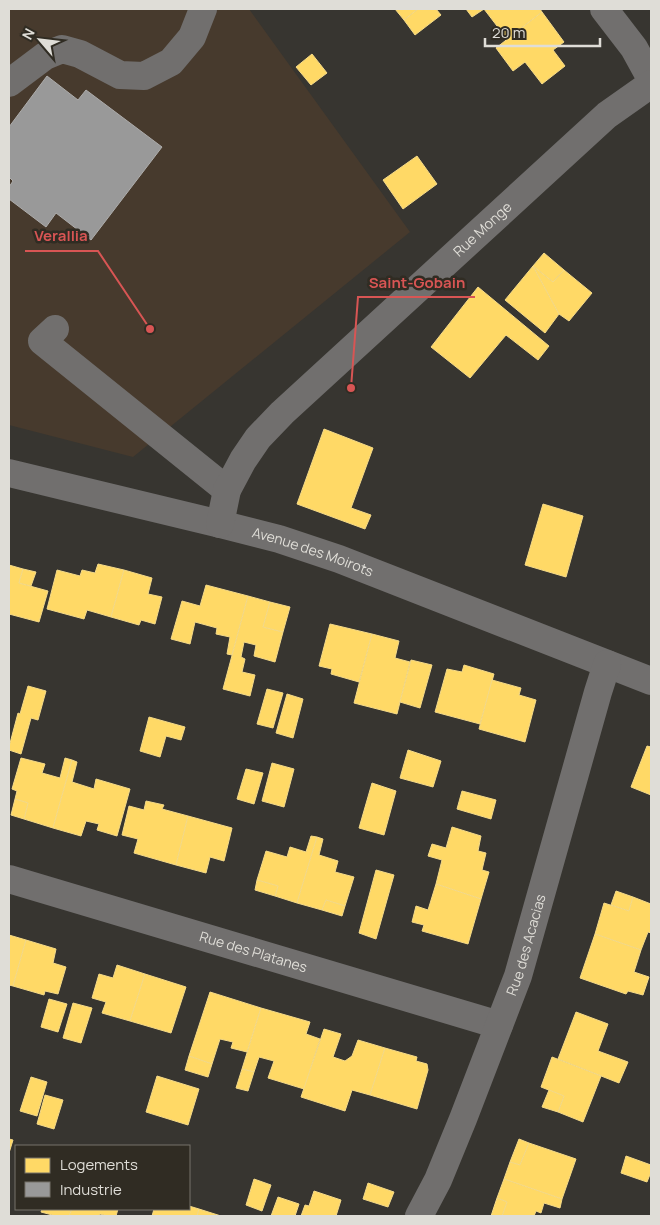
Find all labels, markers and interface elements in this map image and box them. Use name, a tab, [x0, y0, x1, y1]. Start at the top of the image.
north arrow	[15, 15, 65, 65]
scale bar	[485, 15, 600, 47]
text: 20 m	[492, 22, 525, 43]
text: N	[17, 25, 39, 43]
street label: Rue Monge	[449, 197, 515, 260]
callout: Verallia	[25, 221, 98, 251]
text: Verallia	[34, 225, 88, 246]
callout: Saint-Gobain	[358, 267, 475, 297]
text: Saint-Gobain	[369, 272, 465, 293]
street label: Avenue des Moirots	[250, 523, 376, 581]
street label: Rue des Acacias	[501, 892, 550, 998]
street label: Rue des Platanes	[197, 926, 310, 976]
legend	[15, 1145, 190, 1210]
text: Logements	[60, 1154, 138, 1175]
text: Industrie	[60, 1179, 122, 1200]

